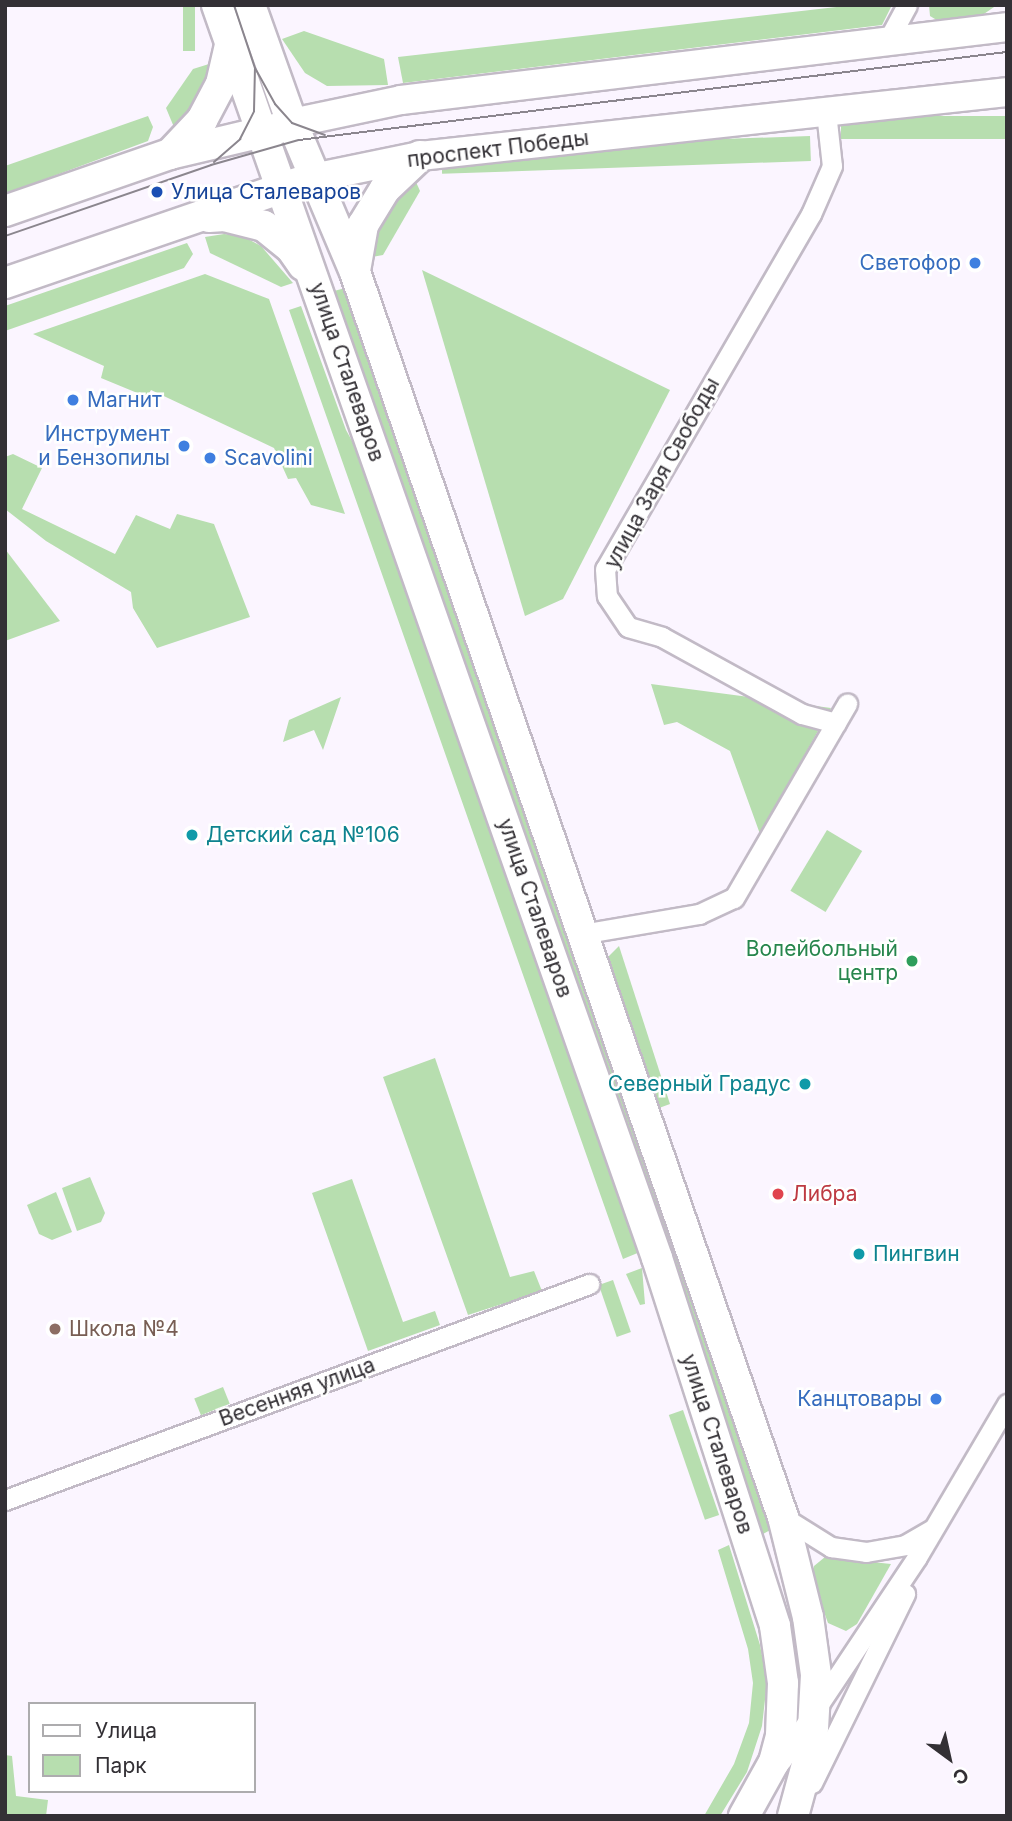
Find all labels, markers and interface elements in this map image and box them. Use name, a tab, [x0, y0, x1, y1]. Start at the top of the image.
street label: проспект Победы	[406, 125, 590, 173]
place label: Улица Сталеваров	[171, 179, 361, 205]
marker: Улица Сталеваров	[149, 184, 165, 200]
place label: Светофор	[860, 250, 961, 276]
marker: Светофор	[967, 255, 983, 271]
street label: улица Сталеваров	[305, 279, 389, 465]
street label: улица Заря Свободы	[599, 373, 725, 573]
place label: Магнит	[87, 387, 162, 413]
marker: Магнит	[65, 392, 81, 408]
place label: Инструмент и Бензопилы	[38, 421, 170, 471]
marker: Инструмент и Бензопилы	[176, 438, 192, 454]
place label: Scavolini	[224, 445, 313, 471]
marker: Scavolini	[202, 450, 218, 466]
street label: улица Сталеваров	[493, 815, 577, 1001]
place label: Детский сад №106	[206, 822, 400, 848]
marker: Детский сад №106	[184, 827, 200, 843]
place label: Волейбольный центр	[746, 936, 898, 986]
marker: Волейбольный центр	[904, 953, 920, 969]
place label: Северный Градус	[608, 1071, 791, 1097]
marker: Северный Градус	[797, 1076, 813, 1092]
place label: Либра	[792, 1181, 857, 1207]
marker: Либра	[770, 1186, 786, 1202]
place label: Пингвин	[873, 1241, 960, 1267]
marker: Пингвин	[851, 1246, 867, 1262]
place label: Школа №4	[69, 1316, 179, 1342]
marker: Школа №4	[47, 1321, 63, 1337]
street label: улица Сталеваров	[676, 1351, 758, 1537]
street label: Весенняя улица	[216, 1352, 378, 1432]
place label: Канцтовары	[797, 1386, 922, 1412]
marker: Канцтовары	[928, 1391, 944, 1407]
legend	[28, 1702, 256, 1793]
text: Улица	[95, 1718, 157, 1743]
north arrow	[914, 1723, 984, 1793]
text: Парк	[95, 1753, 147, 1778]
text: С	[949, 1763, 973, 1790]

